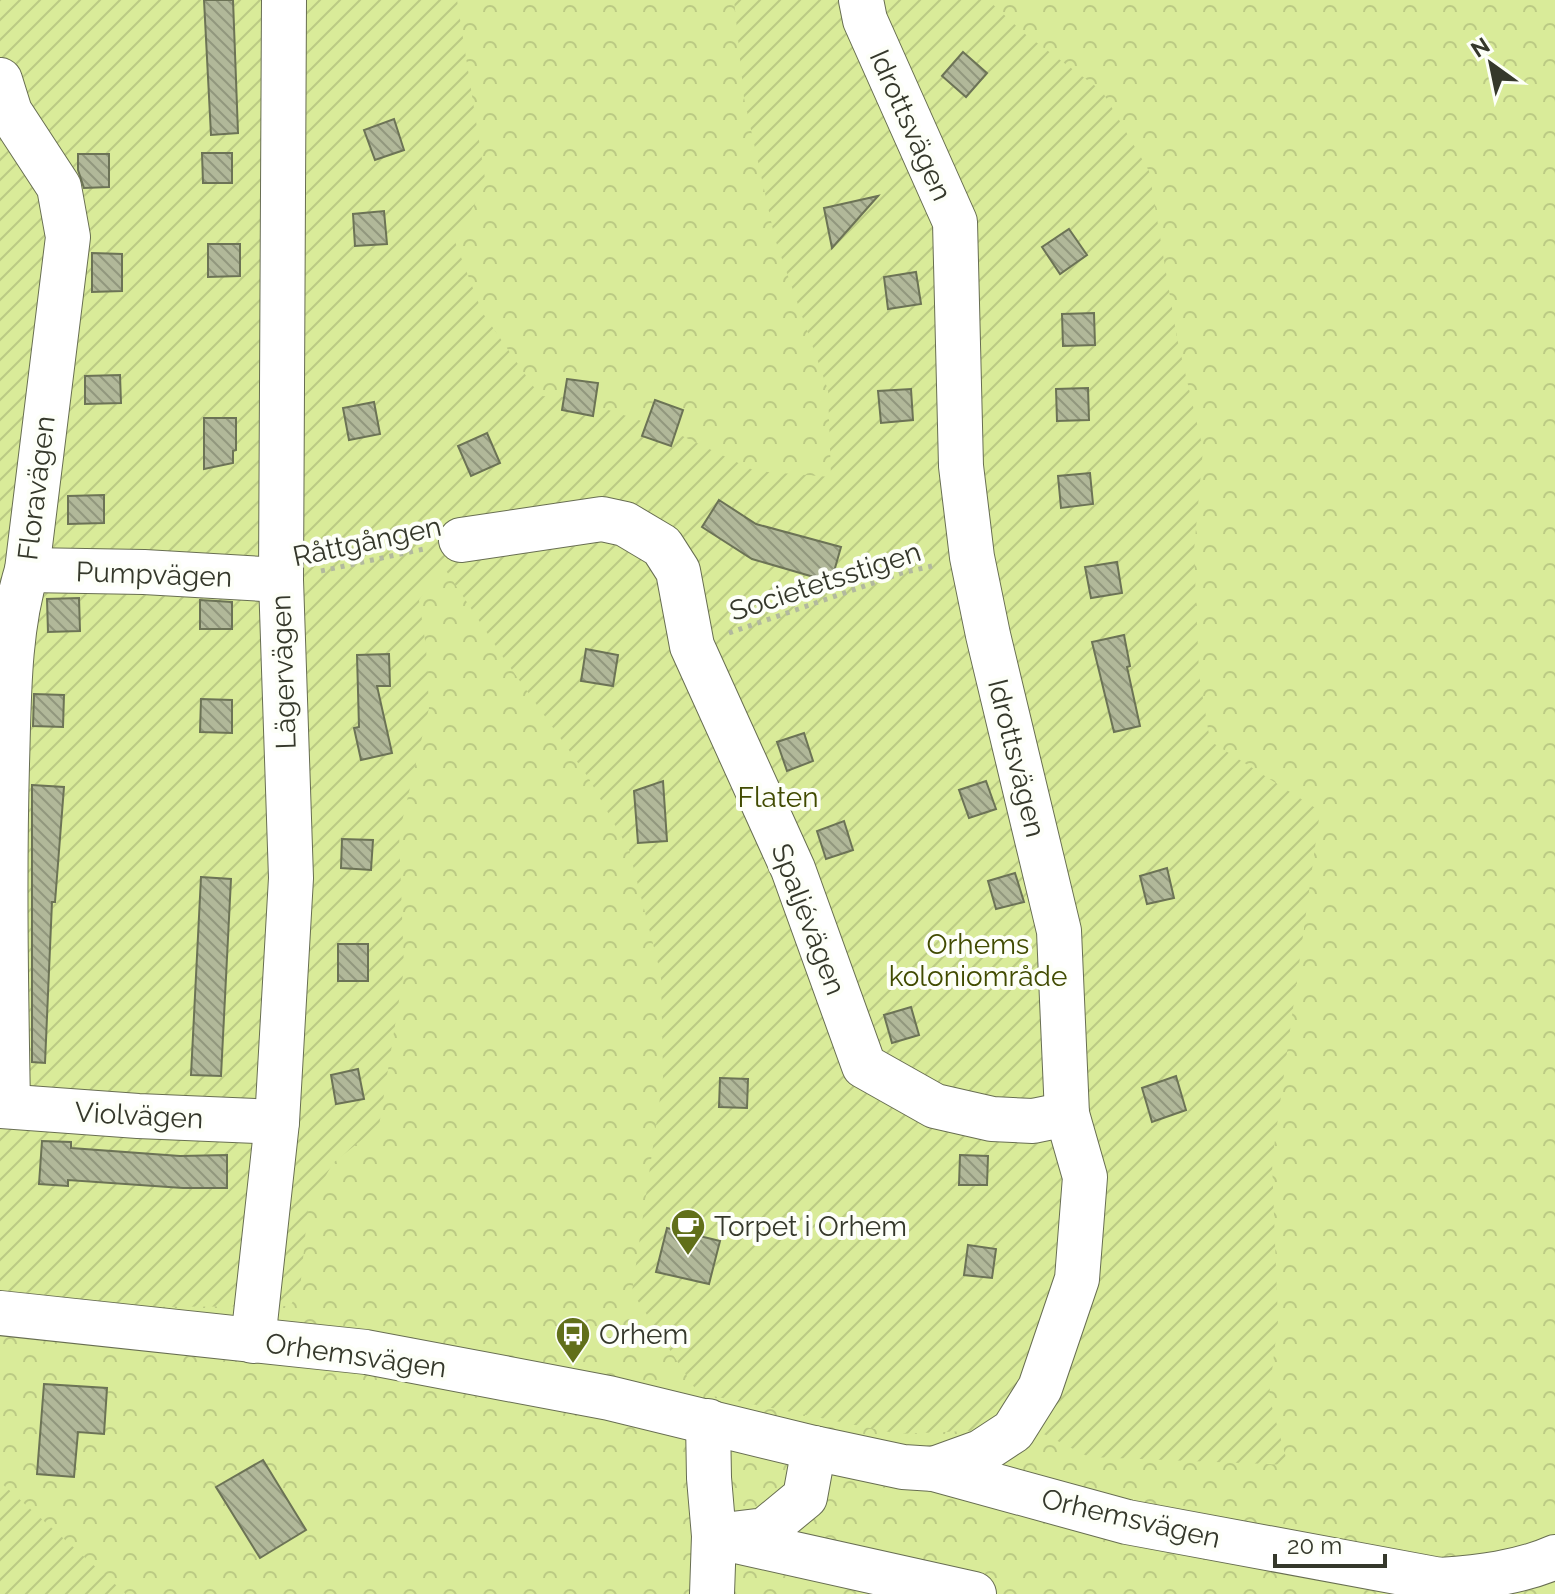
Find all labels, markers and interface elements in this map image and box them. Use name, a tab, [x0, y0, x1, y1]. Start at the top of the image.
north arrow	[1451, 24, 1531, 104]
text: N	[1466, 32, 1494, 63]
street label: Idrottsvägen	[863, 45, 959, 206]
street label: Floravägen	[11, 414, 62, 562]
street label: Råttgången	[290, 510, 444, 573]
street label: Societetsstigen	[725, 535, 925, 628]
street label: Pumpvägen	[75, 555, 233, 594]
street label: Lägervägen	[264, 594, 303, 750]
street label: Idrottsvägen	[981, 676, 1052, 841]
park label: Flaten	[737, 781, 819, 814]
street label: Spaljévägen	[765, 839, 852, 999]
park label: Orhems koloniområde	[889, 928, 1067, 993]
street label: Violvägen	[74, 1096, 204, 1135]
cafe icon: Torpet i Orhem	[669, 1207, 707, 1257]
place label: Torpet i Orhem	[714, 1210, 907, 1243]
bus stop icon: Orhem	[554, 1315, 592, 1365]
place label: Orhem	[599, 1318, 688, 1351]
street label: Orhemsvägen	[263, 1326, 449, 1385]
street label: Orhemsvägen	[1038, 1482, 1223, 1555]
scale bar	[1275, 1518, 1385, 1568]
text: 20 m	[1287, 1531, 1342, 1560]

